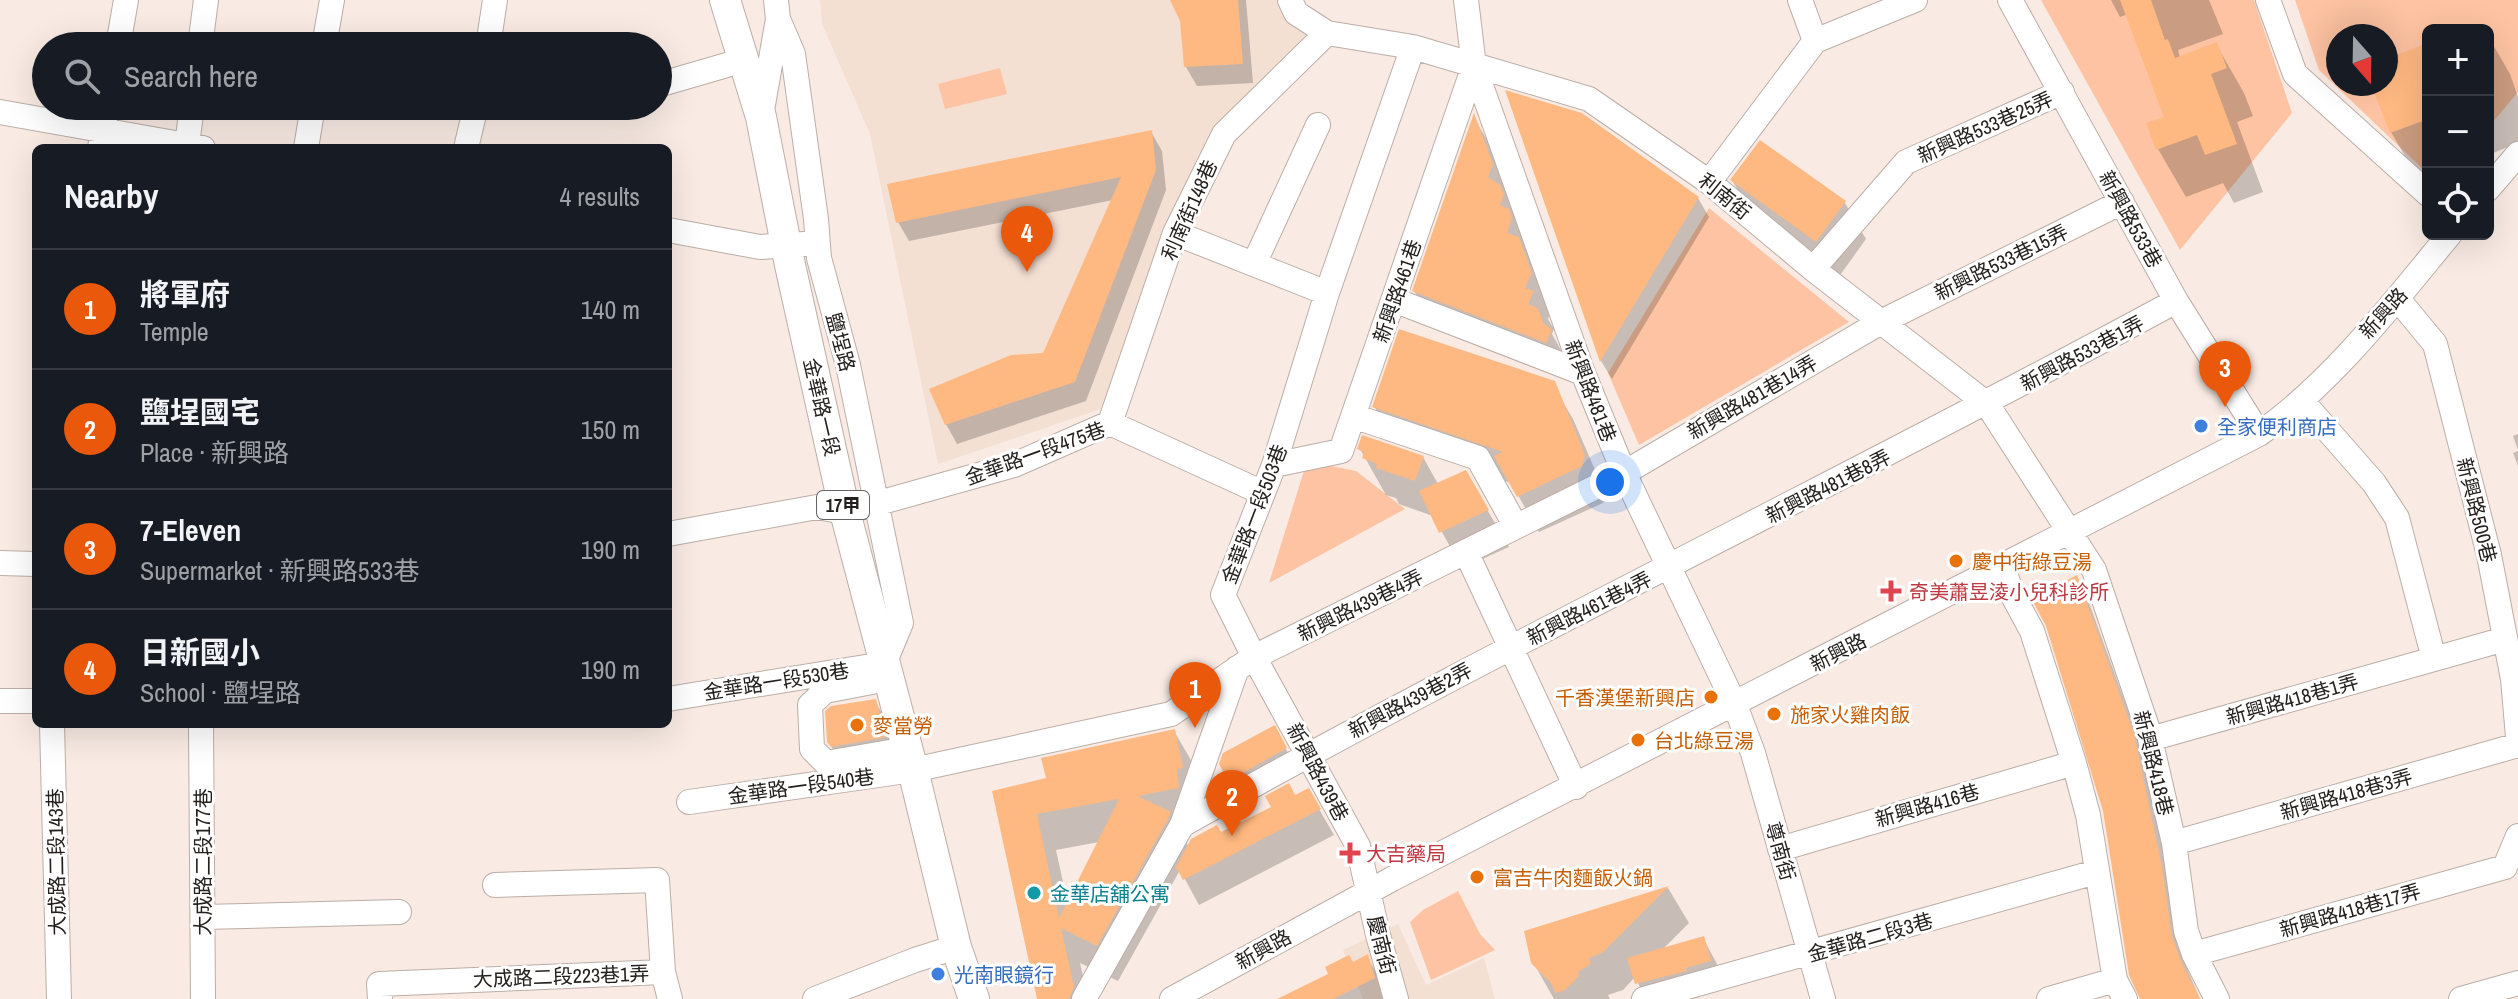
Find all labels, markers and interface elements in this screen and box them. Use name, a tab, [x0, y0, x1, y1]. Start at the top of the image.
north arrow	[2326, 24, 2398, 96]
map controls	[2422, 24, 2494, 240]
button: +	[2422, 24, 2494, 96]
search box	[32, 32, 672, 120]
icon: search	[60, 54, 104, 98]
text: Search here	[124, 56, 258, 96]
street label: 新興路533巷25弄	[1913, 85, 2057, 169]
button: −	[2422, 96, 2494, 168]
street label: 利南街148巷	[1155, 155, 1223, 265]
street label: 新興路533巷	[2093, 165, 2169, 273]
street label: 利南街	[1693, 167, 1757, 225]
button: locate	[2422, 168, 2494, 240]
text: Nearby	[64, 173, 159, 219]
text: 4 results	[559, 179, 640, 214]
pin: 4	[1001, 206, 1053, 272]
street label: 新興路533巷15弄	[1930, 218, 2072, 306]
street label: 新興路461巷	[1367, 236, 1427, 346]
text: 將軍府	[140, 274, 230, 314]
street label: 新興路	[2353, 282, 2413, 344]
text: 1	[84, 292, 96, 327]
text: 140 m	[581, 292, 640, 327]
street label: 新興路533巷1弄	[2015, 309, 2149, 397]
street label: 鹽埕路	[820, 310, 862, 374]
text: Temple	[140, 314, 209, 349]
street label: 新興路481巷	[1559, 336, 1623, 446]
pin: 3	[2199, 341, 2251, 407]
street label: 新興路481巷14弄	[1682, 349, 1822, 445]
street label: 金華路一段	[798, 355, 846, 459]
text: 鹽埕國宅	[140, 392, 260, 432]
text: 2	[84, 412, 96, 447]
text: 150 m	[581, 412, 640, 447]
place label: 全家便利商店	[2217, 413, 2337, 440]
street label: 金華路一段475巷	[961, 415, 1109, 491]
marker: 全家便利商店	[2192, 417, 2210, 435]
text: Place · 新興路	[140, 435, 289, 470]
street label: 金華路一段503巷	[1215, 440, 1293, 588]
street label: 新興路481巷8弄	[1761, 443, 1895, 529]
street label: 新興路500巷	[2451, 455, 2503, 565]
your location	[1590, 462, 1630, 502]
road number: 17甲	[817, 491, 869, 519]
text: 7-Eleven	[140, 510, 241, 550]
text: 3	[84, 532, 96, 567]
text: 190 m	[581, 532, 640, 567]
place label: 慶中街綠豆湯	[1972, 548, 2092, 575]
marker: 慶中街綠豆湯	[1947, 552, 1965, 570]
text: Supermarket · 新興路533巷	[140, 553, 419, 588]
street label: 新興路439巷4弄	[1293, 563, 1427, 647]
street label: 新興路461巷4弄	[1522, 565, 1656, 651]
place label: 奇美蕭昱淩小兒科診所	[1909, 578, 2109, 605]
marker: 奇美蕭昱淩小兒科診所	[1880, 580, 1902, 602]
street label: 新興路	[1805, 626, 1871, 678]
text: 日新國小	[140, 632, 260, 672]
text: 4	[84, 652, 96, 687]
text: 190 m	[581, 652, 640, 687]
street label: 金華路一段530巷	[701, 656, 851, 706]
street label: 新興路439巷2弄	[1343, 656, 1477, 744]
pin: 1	[1169, 662, 1221, 728]
street label: 新興路418巷1弄	[2223, 667, 2361, 731]
text: School · 鹽埕路	[140, 675, 301, 710]
place label: 千香漢堡新興店	[1555, 684, 1695, 711]
marker: 千香漢堡新興店	[1702, 688, 1720, 706]
place label: 施家火雞肉飯	[1790, 701, 1910, 728]
marker: 施家火雞肉飯	[1765, 705, 1783, 723]
street label: 新興路418巷	[2128, 708, 2180, 818]
place label: 麥當勞	[873, 712, 933, 739]
marker: 麥當勞	[848, 716, 866, 734]
street label: 新興路439巷	[1281, 718, 1355, 826]
place label: 台北綠豆湯	[1654, 727, 1754, 754]
marker: 台北綠豆湯	[1629, 731, 1647, 749]
street label: 金華路一段540巷	[726, 762, 876, 810]
street label: 新興路418巷3弄	[2277, 762, 2415, 826]
pin: 2	[1206, 770, 1258, 836]
street label: 新興路416巷	[1872, 777, 1982, 833]
street label: 大成路二段143巷	[41, 788, 71, 936]
street label: 大成路二段177巷	[189, 788, 216, 936]
street label: 尊南街	[1760, 818, 1802, 884]
place label: 大吉藥局	[1366, 840, 1446, 867]
marker: 大吉藥局	[1341, 844, 1359, 862]
place label: 富吉牛肉麵飯火鍋	[1493, 864, 1653, 891]
marker: 富吉牛肉麵飯火鍋	[1468, 868, 1486, 886]
street label: 新興路418巷17弄	[2276, 877, 2424, 943]
place label: 金華店舖公寓	[1050, 880, 1170, 907]
marker: 金華店舖公寓	[1025, 884, 1043, 902]
street label: 金華路二段3巷	[1804, 906, 1936, 968]
street label: 慶南街	[1362, 913, 1402, 977]
street label: 新興路	[1230, 923, 1296, 975]
street label: 大成路二段223巷1弄	[472, 959, 650, 993]
place label: 光南眼鏡行	[954, 961, 1054, 988]
marker: 光南眼鏡行	[929, 965, 947, 983]

